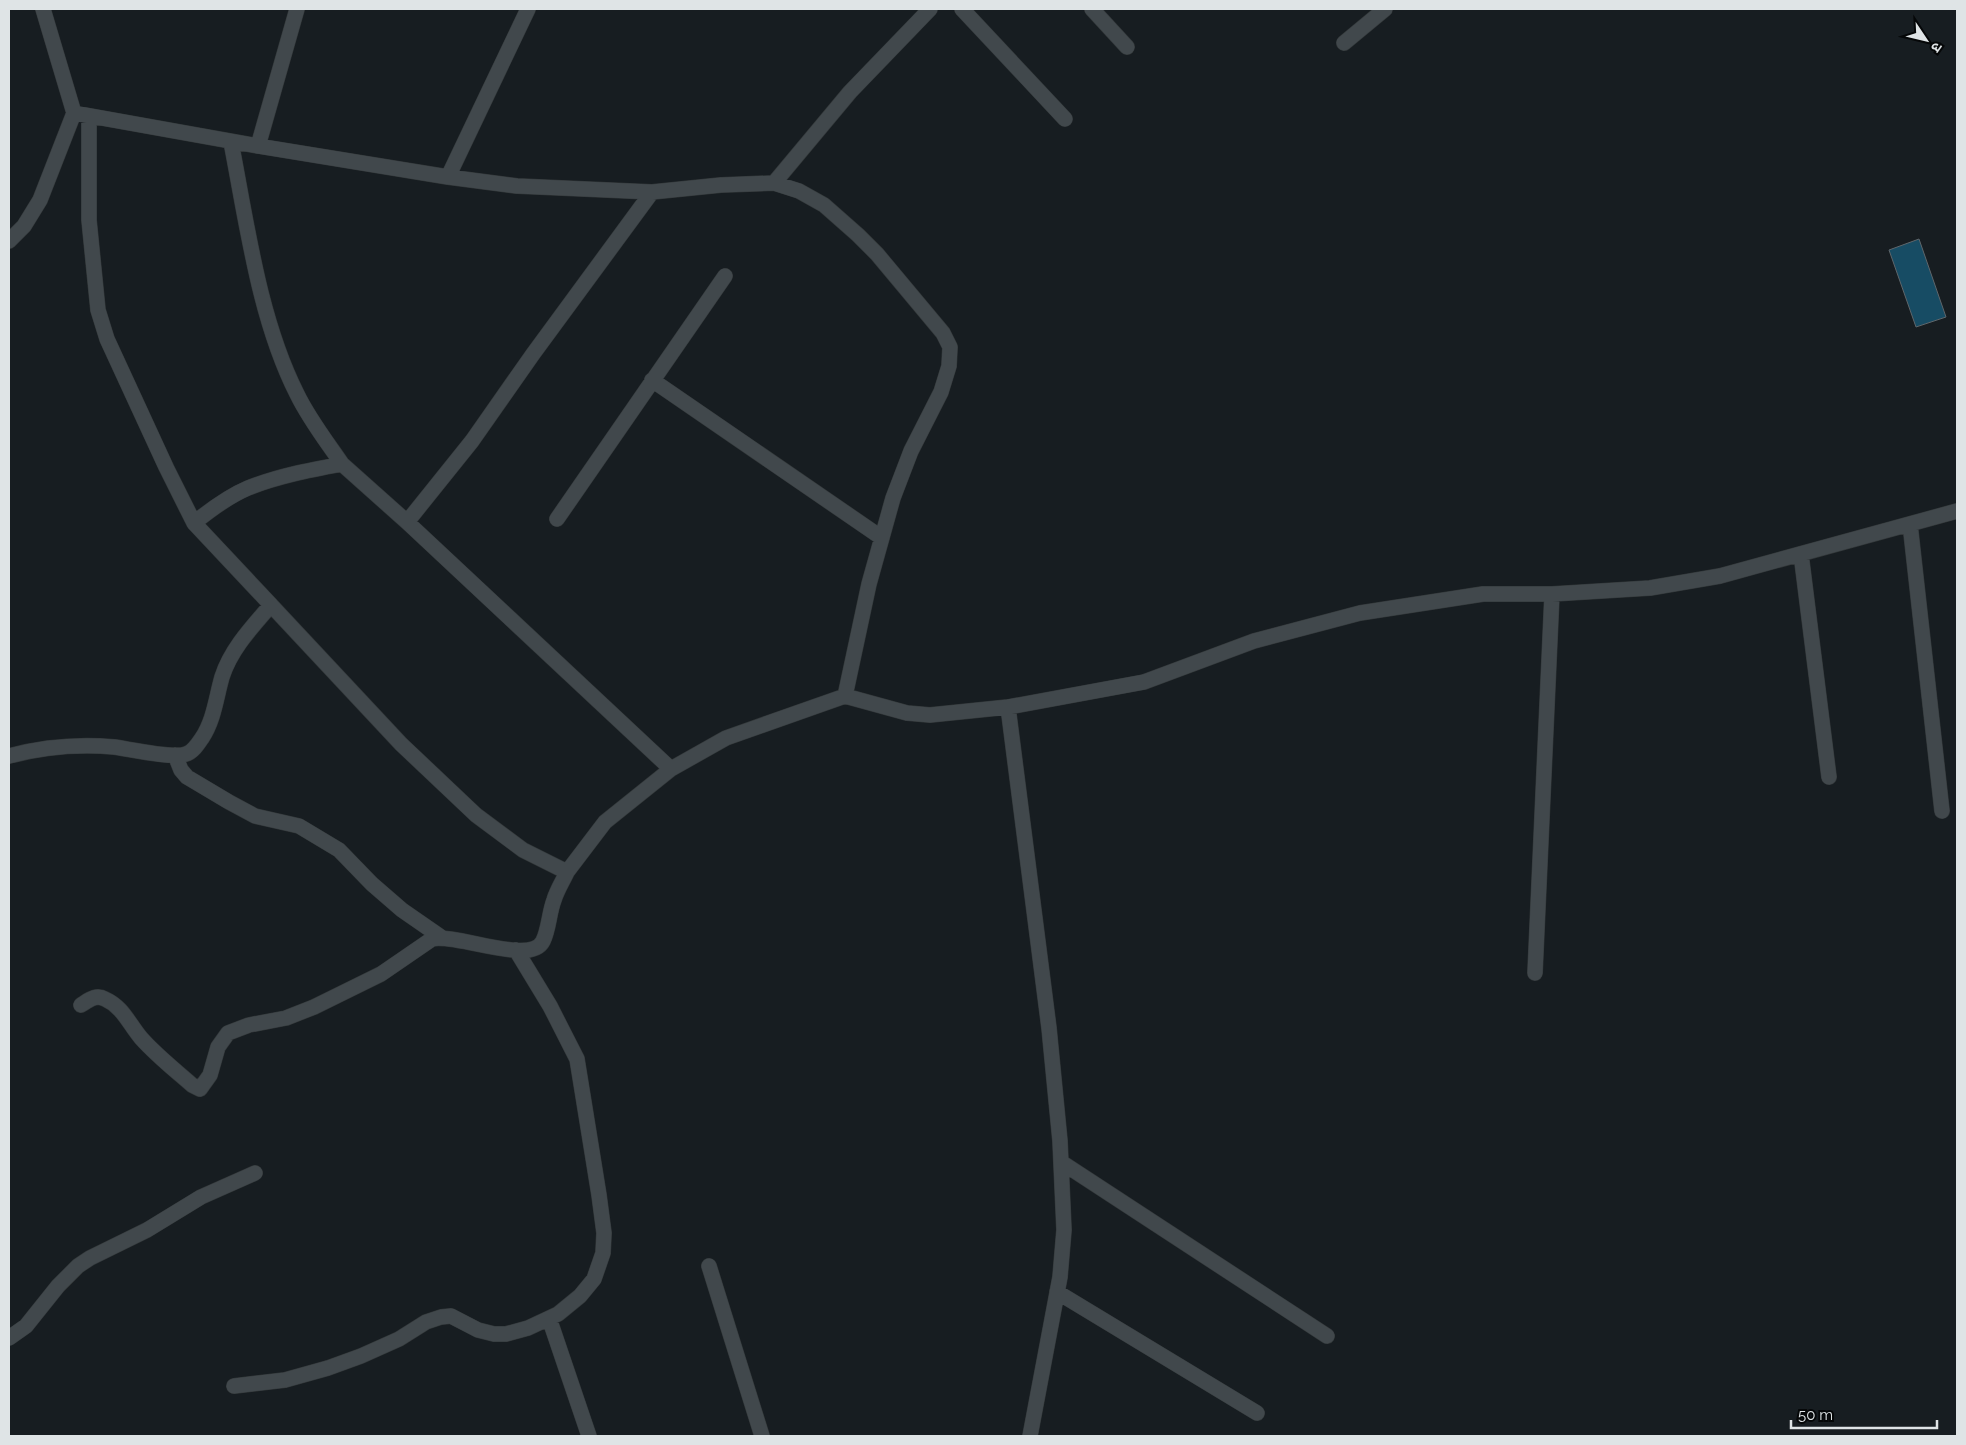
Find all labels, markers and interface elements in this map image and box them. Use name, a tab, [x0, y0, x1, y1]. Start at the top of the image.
north arrow	[1901, 15, 1951, 65]
text: उ	[1927, 40, 1946, 56]
scale bar	[1791, 1398, 1937, 1430]
text: 50 m	[1798, 1406, 1833, 1424]

